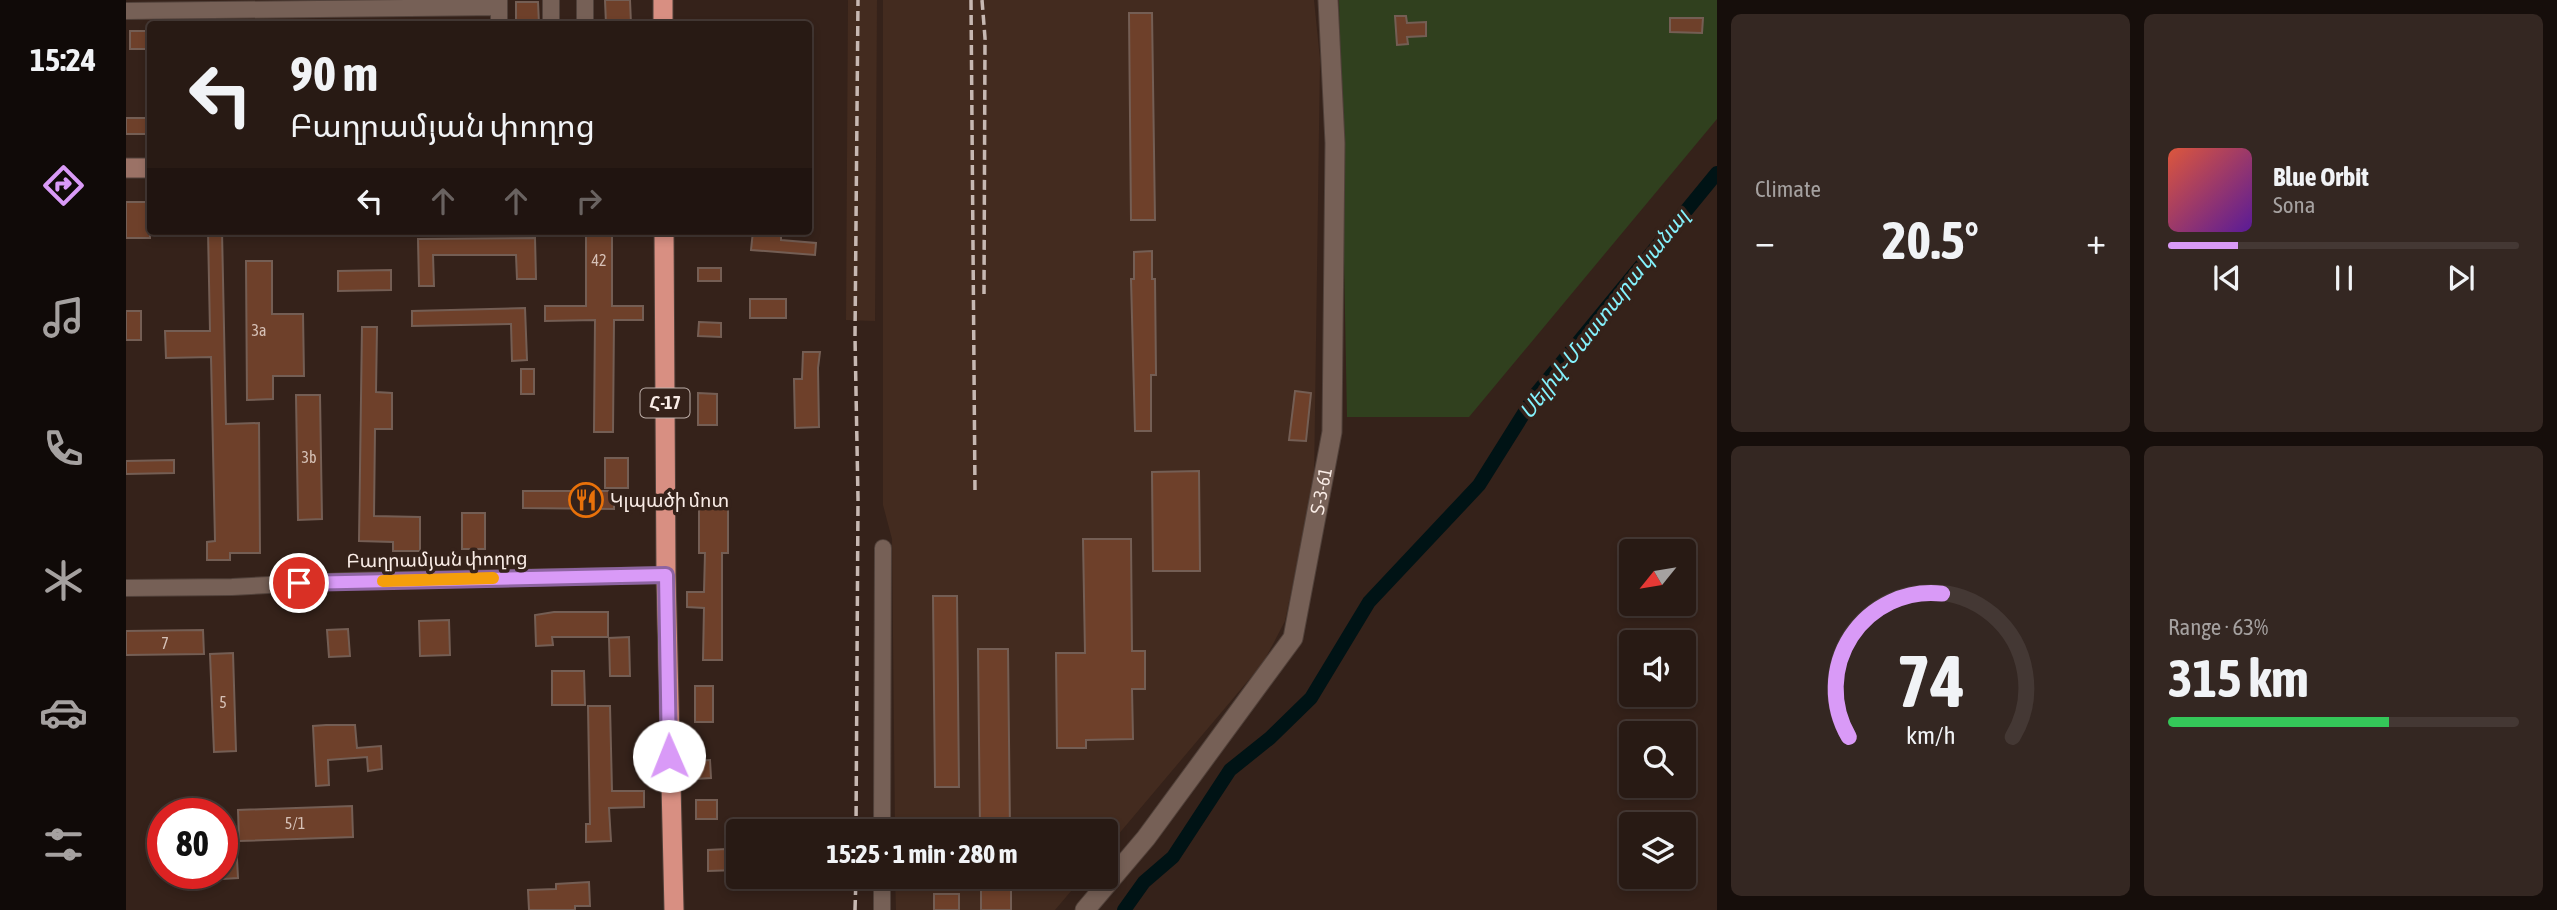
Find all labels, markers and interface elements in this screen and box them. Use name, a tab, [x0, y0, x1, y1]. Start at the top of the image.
text: 15:24	[30, 41, 96, 78]
text: 90 m	[290, 45, 378, 101]
icon: left	[175, 49, 266, 140]
text: Բաղրամյան փողոց	[290, 107, 595, 144]
icon: directions	[39, 161, 88, 210]
text: Blue Orbit	[2273, 162, 2369, 192]
text: Climate	[1755, 176, 1821, 202]
icon: left	[351, 182, 389, 220]
icon: ahead	[424, 182, 462, 220]
icon: ahead	[497, 182, 535, 220]
icon: right	[570, 182, 608, 220]
text: Sona	[2273, 192, 2315, 218]
water label: Սելիվ֊Մաստարա կանալ	[1514, 203, 1694, 424]
text: 20.5°	[1882, 210, 1979, 270]
text: −	[1755, 219, 1775, 262]
text: +	[2086, 219, 2106, 262]
house number: 42	[591, 251, 607, 269]
icon: previous	[2208, 259, 2246, 297]
icon: pause	[2325, 259, 2363, 297]
icon: next	[2442, 259, 2480, 297]
icon: music	[39, 293, 88, 342]
house number: 3a	[252, 321, 266, 339]
road number: Հ-17	[640, 388, 690, 418]
icon: phone	[39, 424, 88, 473]
house number: 3b	[301, 448, 317, 466]
street label: Տ-3-61	[1306, 466, 1336, 516]
restaurant icon: Կլպածի մոտ	[567, 481, 605, 519]
place label: Կլպածի մոտ	[610, 489, 729, 512]
north arrow	[1619, 539, 1696, 616]
map controls	[1619, 539, 1696, 889]
street label: Բաղրամյան փողոց	[346, 546, 528, 573]
pin	[269, 553, 329, 613]
icon: climate	[39, 556, 88, 605]
icon: arrive	[280, 564, 318, 602]
text: Range · 63%	[2168, 614, 2268, 640]
button: sound	[1619, 630, 1696, 707]
house number: 7	[161, 634, 169, 652]
text: 74	[1896, 639, 1965, 722]
text: 315 km	[2168, 648, 2309, 708]
icon: car	[39, 688, 88, 737]
house number: 5	[219, 693, 227, 711]
position arrow	[632, 719, 706, 793]
button: search	[1619, 721, 1696, 798]
text: km/h	[1906, 721, 1955, 749]
speed limit sign: 80	[147, 798, 238, 889]
button: layers	[1619, 812, 1696, 889]
house number: 5/1	[285, 814, 305, 832]
icon: filters	[39, 820, 88, 869]
text: 15:25 · 1 min · 280 m	[827, 839, 1017, 869]

